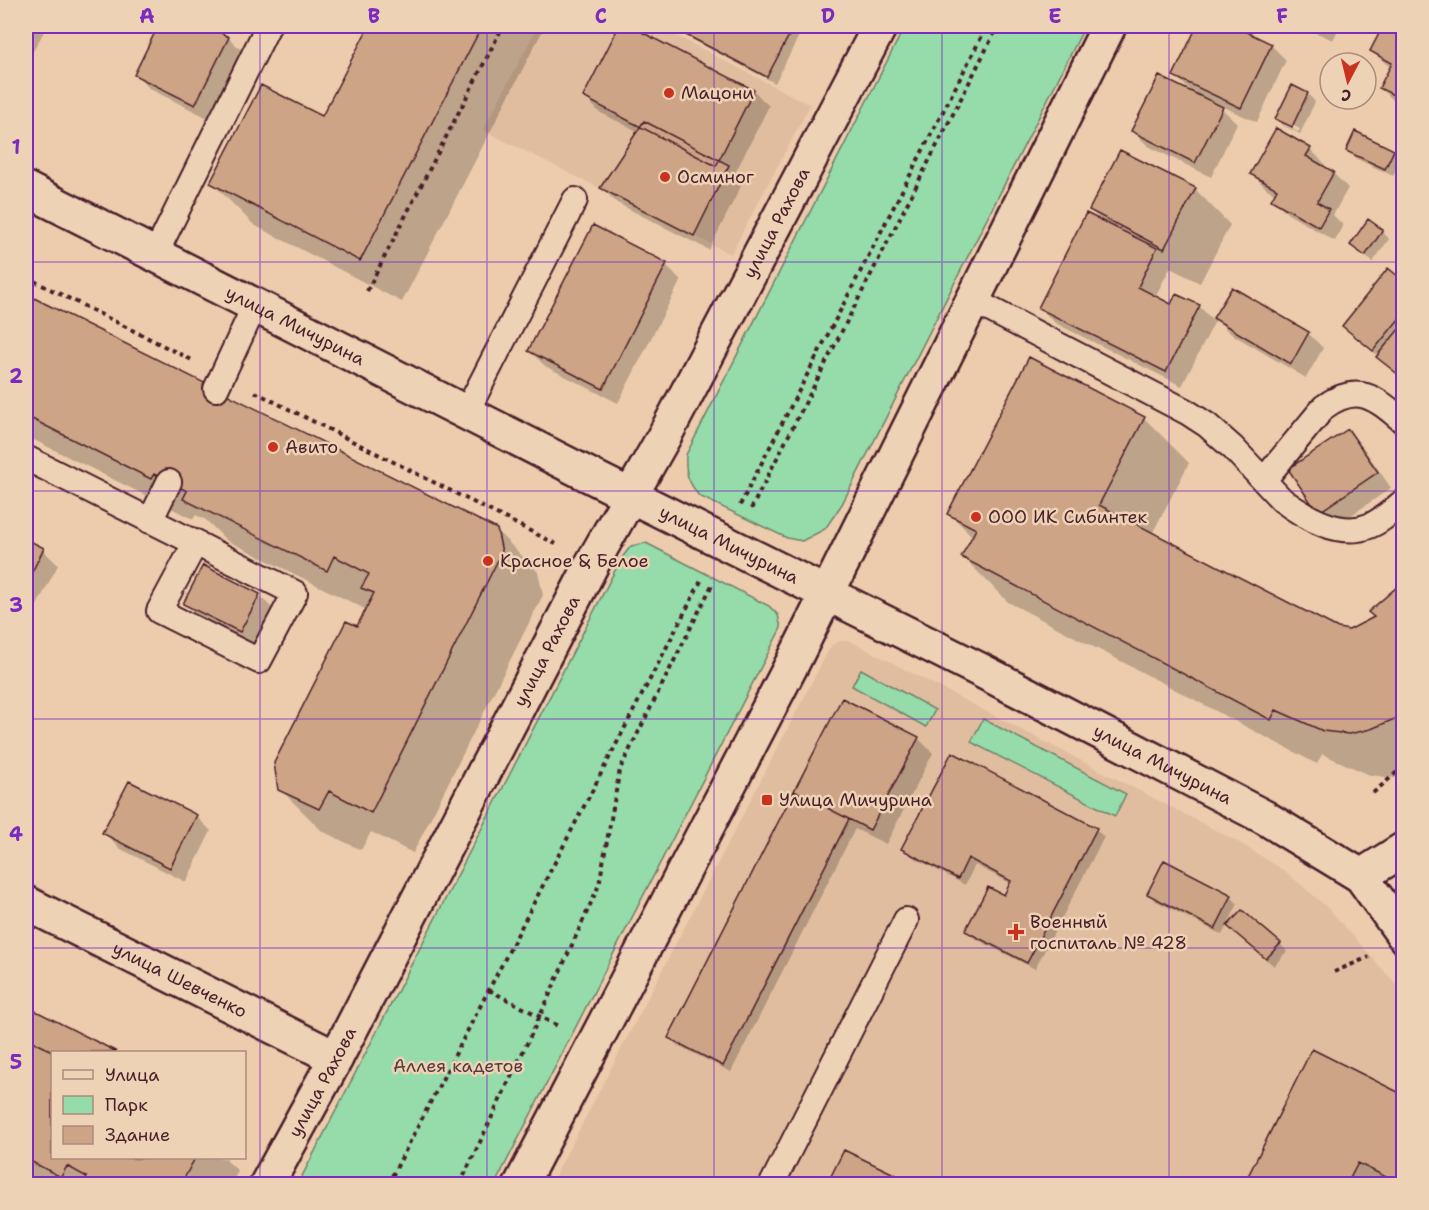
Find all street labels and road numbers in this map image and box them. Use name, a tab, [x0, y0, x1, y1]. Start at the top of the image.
street label: улица Рахова	[737, 163, 816, 282]
street label: улица Мичурина	[222, 280, 369, 371]
street label: улица Мичурина	[655, 500, 803, 590]
street label: улица Рахова	[508, 591, 586, 711]
street label: улица Мичурина	[1089, 719, 1236, 810]
street label: улица Шевченко	[109, 936, 251, 1024]
street label: улица Рахова	[283, 1023, 362, 1142]

